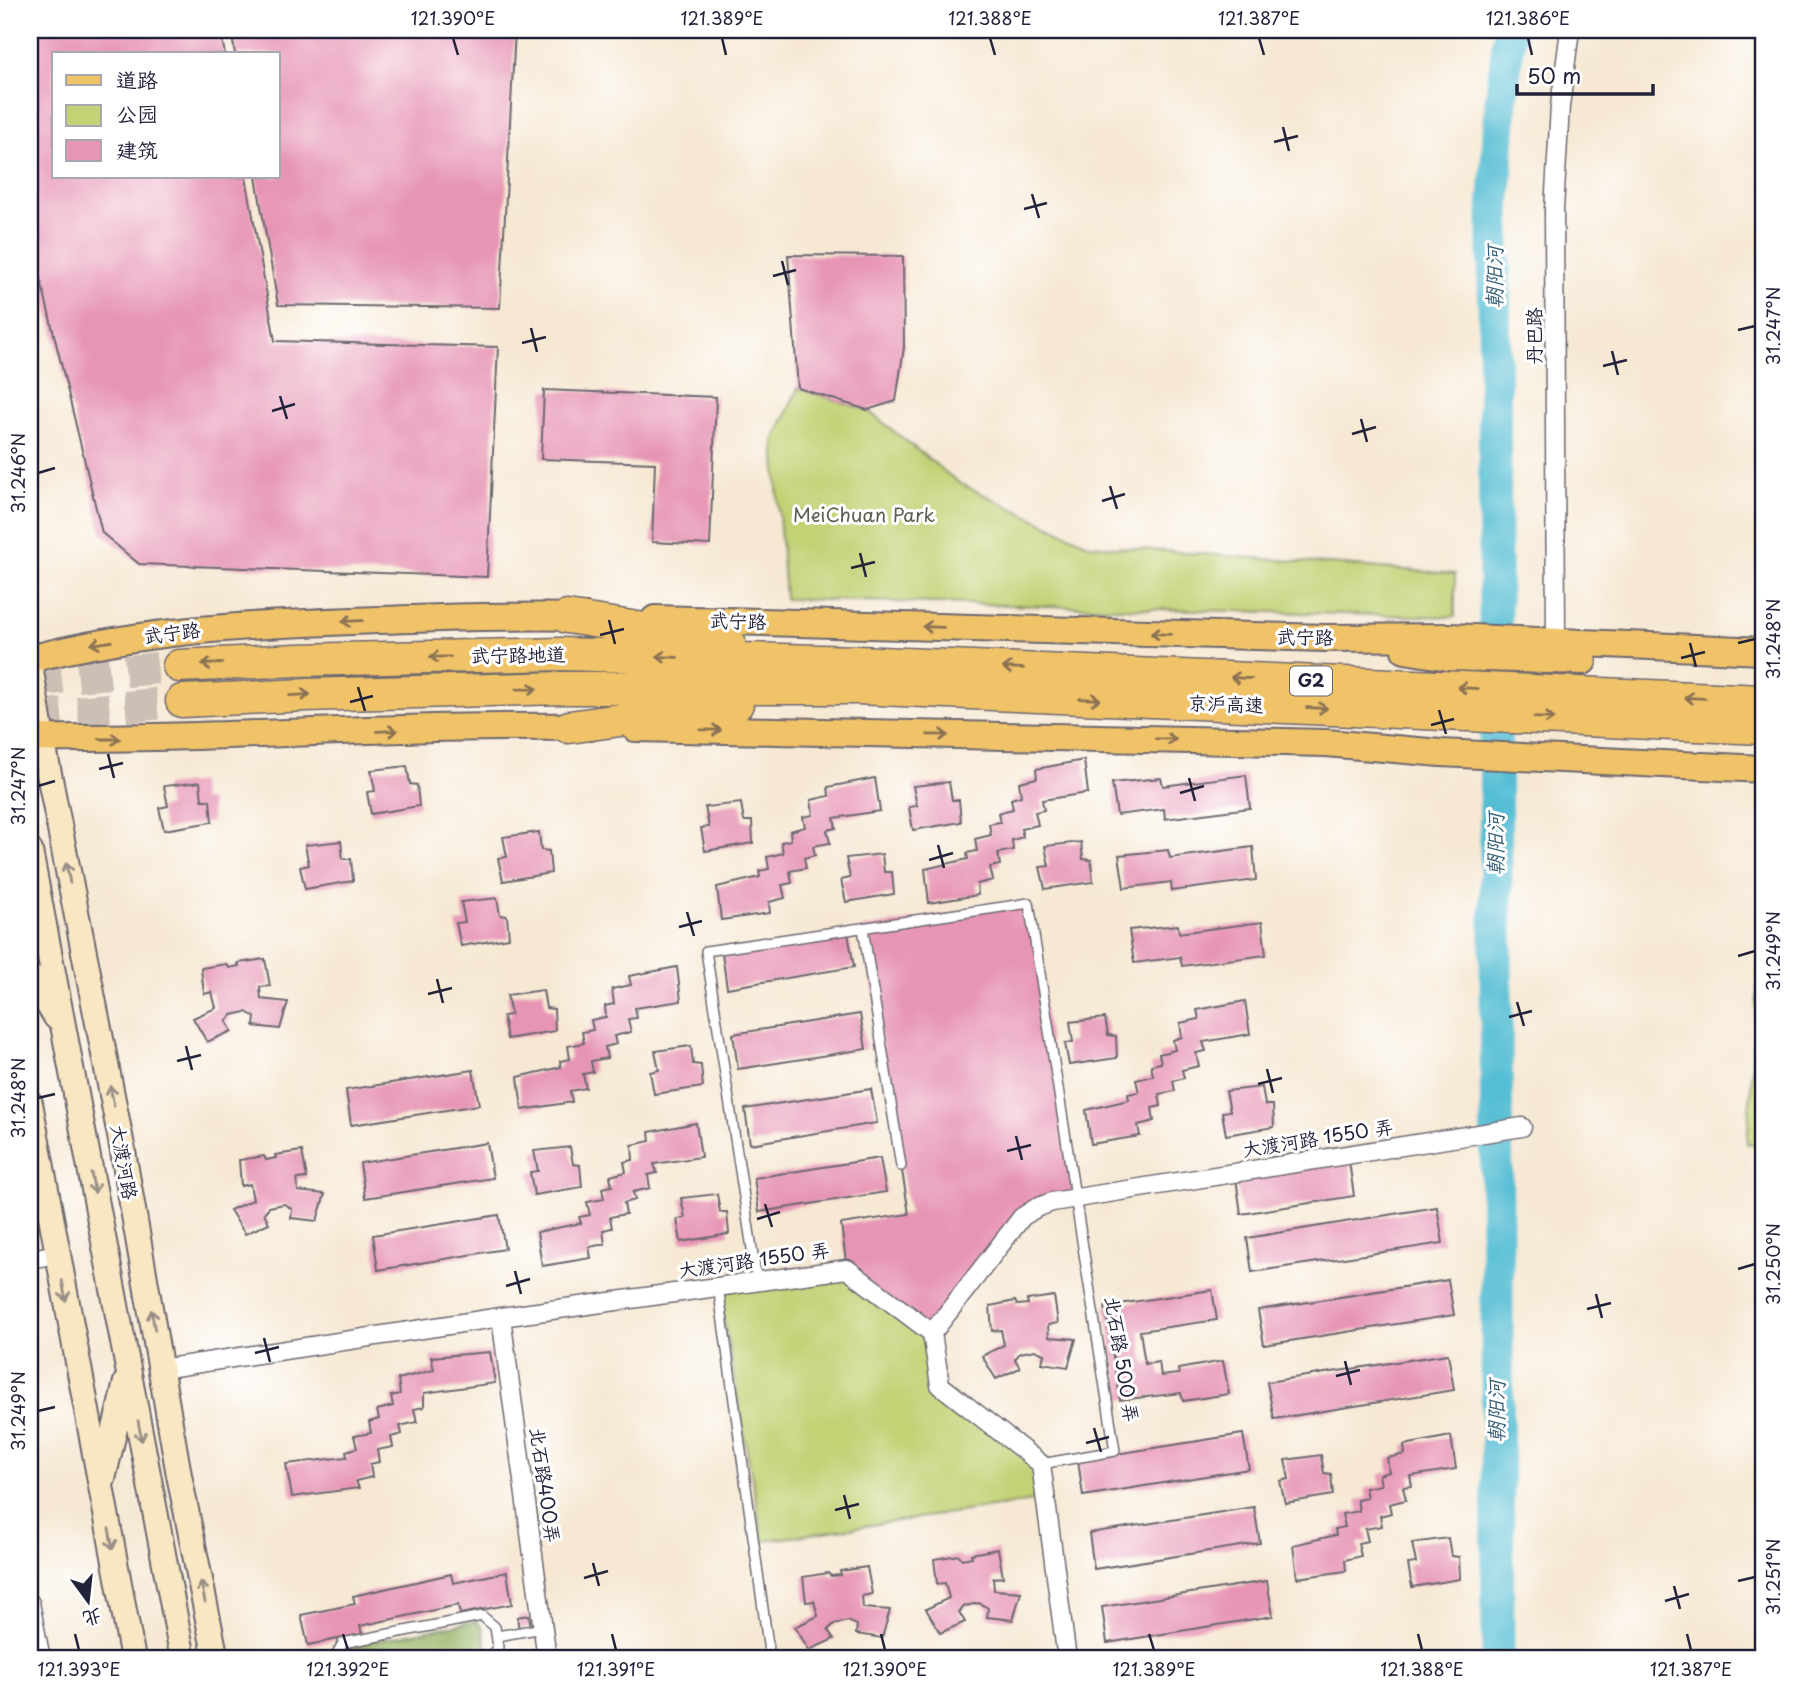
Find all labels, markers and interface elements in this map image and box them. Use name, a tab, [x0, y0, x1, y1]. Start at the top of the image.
text: 121.390°E	[411, 4, 495, 31]
text: 121.389°E	[680, 4, 764, 31]
text: 121.388°E	[948, 4, 1032, 31]
text: 121.387°E	[1218, 4, 1300, 31]
text: 121.386°E	[1486, 4, 1570, 31]
legend	[52, 52, 280, 178]
scale bar	[1517, 52, 1653, 96]
text: 50 m	[1527, 59, 1581, 91]
text: 道路	[116, 63, 158, 95]
text: 公园	[116, 97, 158, 129]
text: 建筑	[116, 133, 158, 165]
water label: 朝阳河	[1477, 243, 1509, 309]
text: 31.247°N	[1759, 286, 1786, 366]
street label: 丹巴路	[1519, 307, 1547, 365]
text: 31.246°N	[4, 433, 31, 513]
park label: MeiChuan Park	[793, 500, 936, 528]
text: 31.248°N	[1759, 598, 1786, 680]
street label: 武宁路	[709, 605, 767, 635]
street label: 武宁路	[142, 615, 202, 649]
one-way arrow	[341, 615, 364, 628]
one-way arrow	[922, 620, 945, 634]
street label: 武宁路	[1276, 622, 1334, 650]
one-way arrow	[1150, 627, 1173, 640]
one-way arrow	[90, 637, 113, 650]
street label: 武宁路地道	[470, 639, 566, 669]
one-way arrow	[429, 650, 452, 663]
one-way arrow	[656, 650, 679, 663]
one-way arrow	[201, 658, 224, 671]
one-way arrow	[1002, 661, 1025, 674]
road number: G2	[1290, 666, 1332, 696]
one-way arrow	[1229, 671, 1252, 684]
one-way arrow	[515, 682, 538, 696]
one-way arrow	[1457, 682, 1480, 695]
street label: 京沪高速	[1188, 688, 1265, 718]
one-way arrow	[288, 689, 311, 702]
one-way arrow	[1078, 692, 1101, 705]
one-way arrow	[1684, 692, 1707, 705]
one-way arrow	[1305, 702, 1328, 715]
one-way arrow	[1533, 712, 1556, 725]
one-way arrow	[699, 723, 722, 737]
one-way arrow	[375, 724, 398, 738]
one-way arrow	[926, 728, 949, 741]
one-way arrow	[98, 732, 121, 746]
one-way arrow	[1154, 733, 1177, 746]
text: 31.247°N	[4, 746, 31, 826]
water label: 朝阳河	[1478, 810, 1510, 876]
one-way arrow	[61, 862, 75, 885]
text: 31.249°N	[1759, 911, 1786, 991]
text: 31.248°N	[4, 1057, 31, 1139]
one-way arrow	[105, 1086, 118, 1108]
street label: 大渡河路 1550 弄	[1240, 1111, 1395, 1163]
street label: 大渡河路	[105, 1122, 145, 1202]
one-way arrow	[87, 1171, 100, 1194]
text: 31.250°N	[1759, 1223, 1786, 1305]
street label: 大渡河路 1550 弄	[676, 1235, 831, 1283]
one-way arrow	[58, 1279, 71, 1302]
street label: 北石路 500 弄	[1099, 1294, 1147, 1424]
one-way arrow	[145, 1309, 159, 1332]
text: 31.249°N	[4, 1371, 31, 1451]
water label: 朝阳河	[1479, 1377, 1511, 1443]
one-way arrow	[134, 1419, 147, 1442]
street label: 北石路400弄	[524, 1425, 568, 1544]
one-way arrow	[105, 1527, 118, 1549]
text: 31.251°N	[1759, 1538, 1786, 1616]
north arrow	[52, 1566, 122, 1636]
one-way arrow	[195, 1581, 209, 1604]
text: 北	[80, 1602, 105, 1634]
text: 121.393°E	[38, 1655, 120, 1682]
text: 121.392°E	[306, 1655, 390, 1682]
text: 121.391°E	[577, 1655, 655, 1682]
text: 121.390°E	[843, 1655, 927, 1682]
text: 121.389°E	[1112, 1655, 1196, 1682]
text: 121.388°E	[1380, 1655, 1464, 1682]
text: 121.387°E	[1650, 1655, 1732, 1682]

